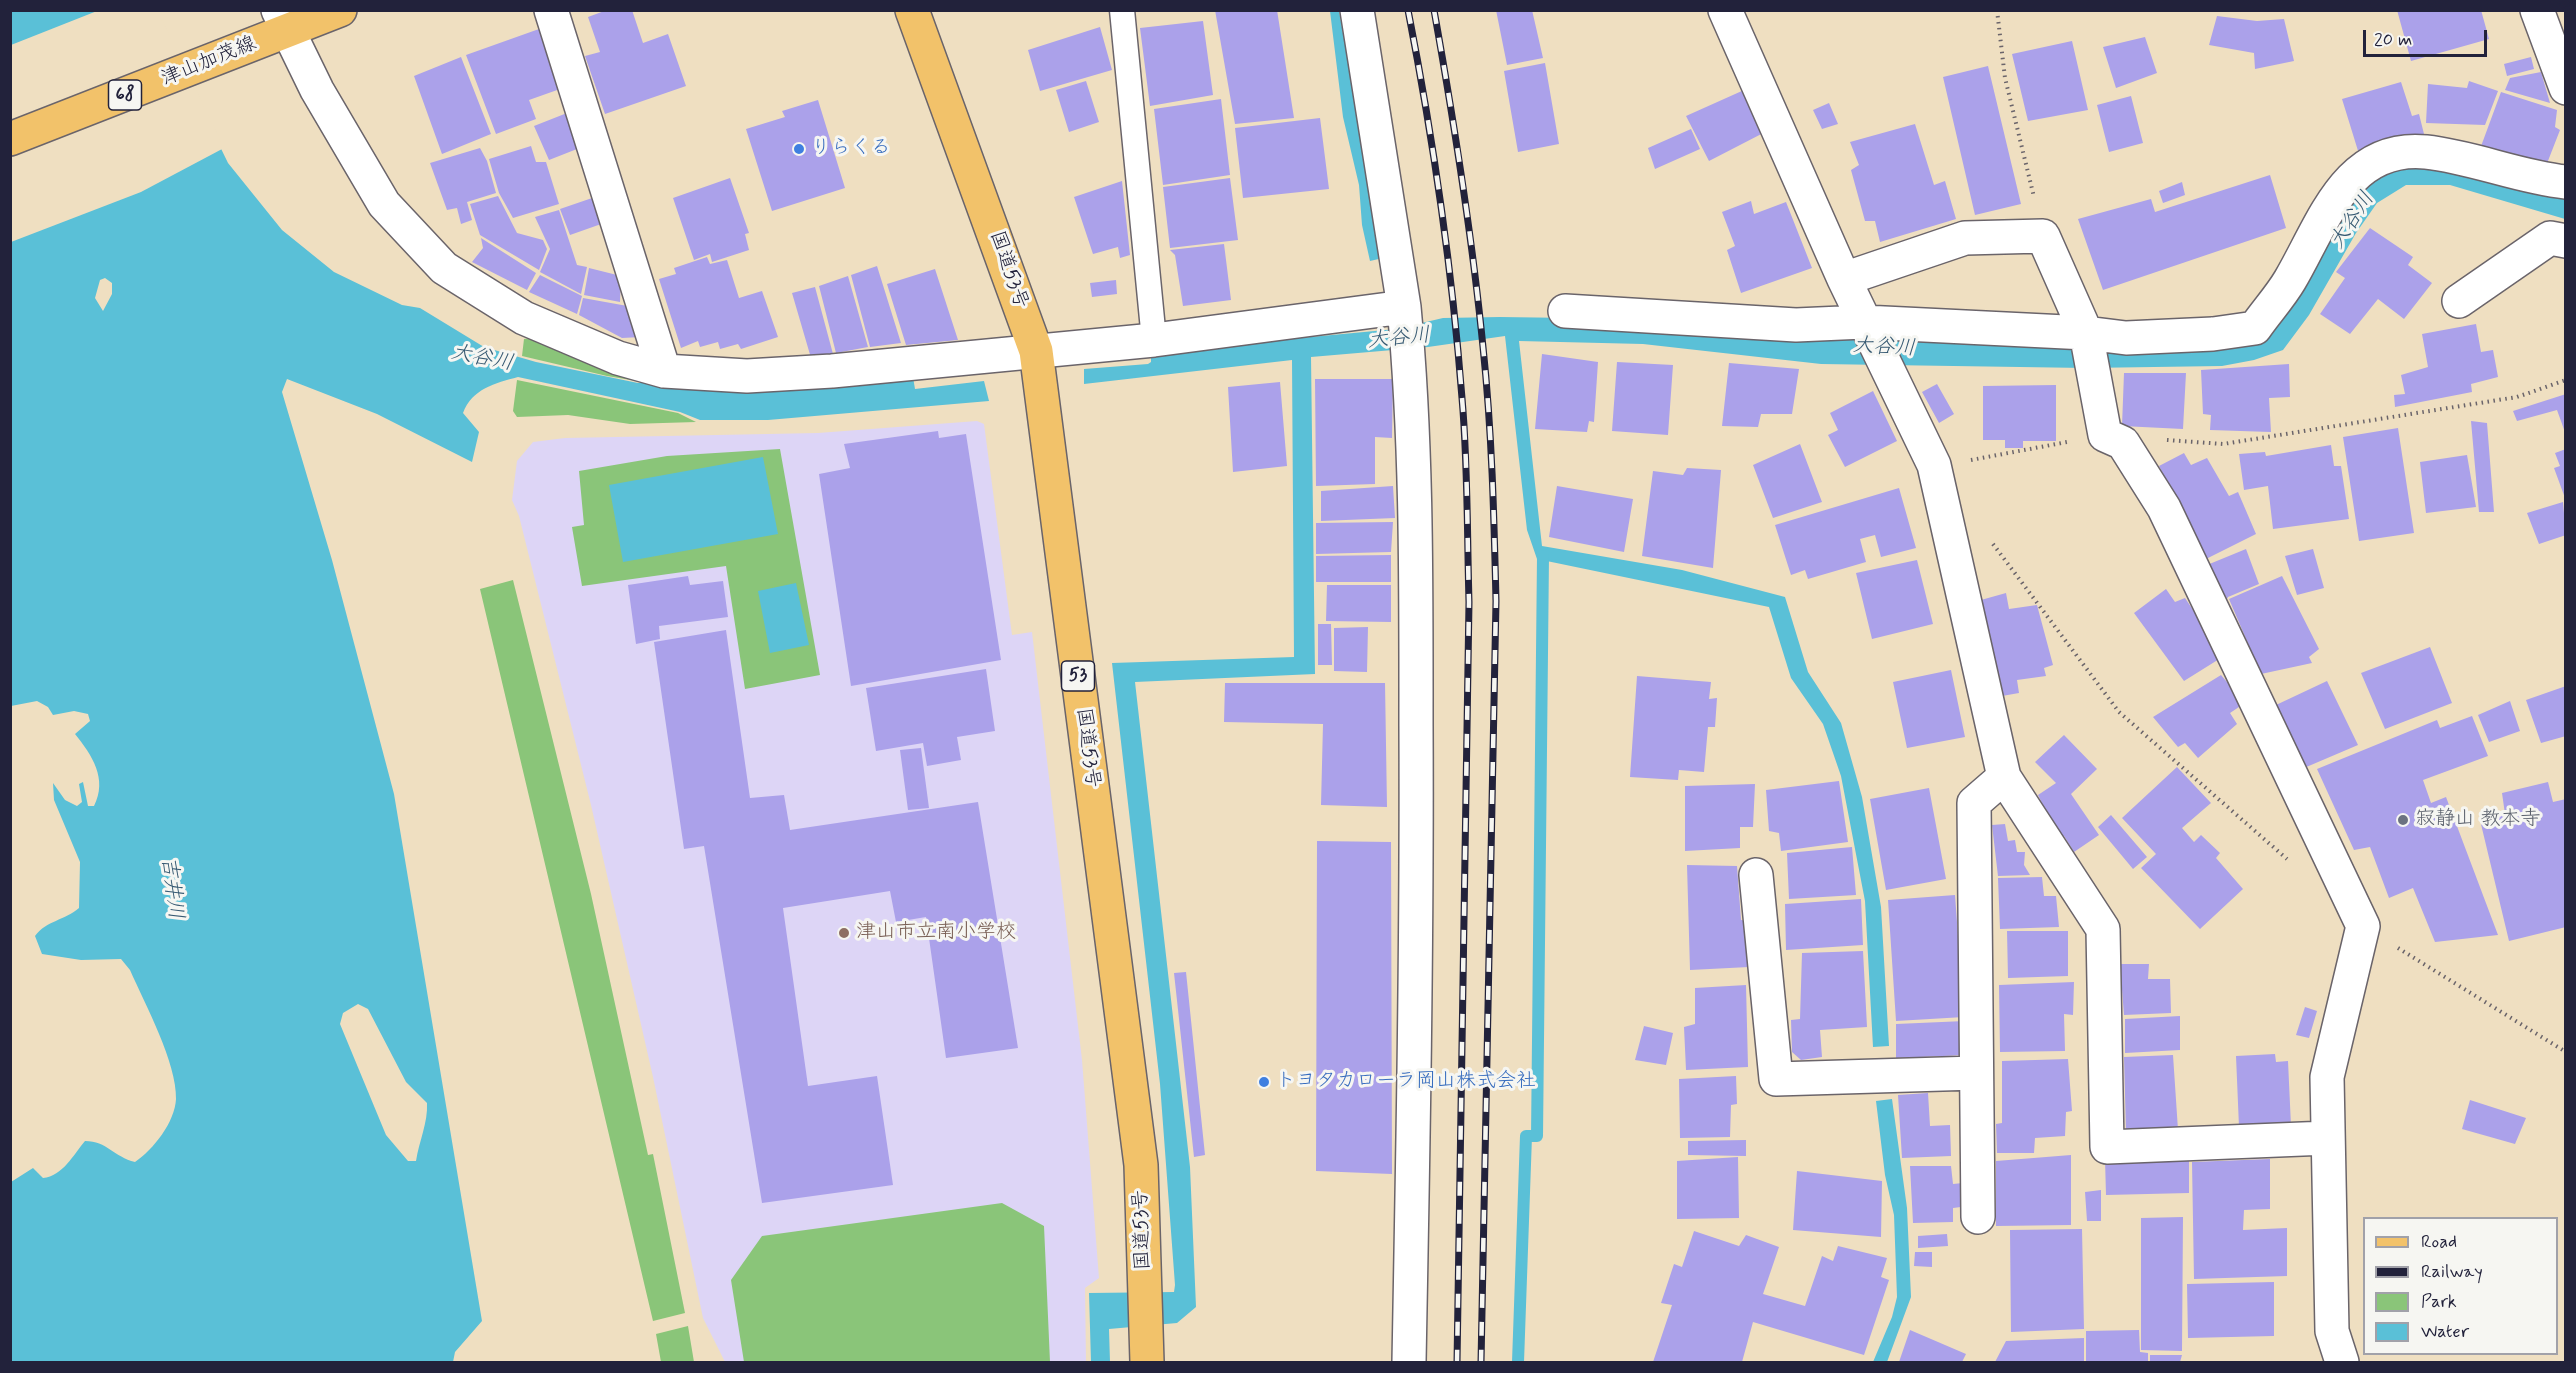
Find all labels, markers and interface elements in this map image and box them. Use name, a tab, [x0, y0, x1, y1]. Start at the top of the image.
scale bar	[2366, 18, 2490, 56]
text: 20 m	[2374, 28, 2412, 52]
street label: 津山加茂線	[158, 32, 260, 92]
road number: 68	[108, 80, 142, 110]
place label: りらくる	[811, 137, 891, 161]
marker: りらくる	[792, 142, 806, 156]
water label: 大谷川	[2325, 188, 2381, 254]
street label: 国道53号	[984, 228, 1032, 312]
water label: 大谷川	[1367, 324, 1431, 354]
water label: 大谷川	[1852, 334, 1916, 362]
water label: 大谷川	[449, 341, 515, 377]
road number: 53	[1062, 661, 1094, 691]
street label: 国道53号	[1070, 707, 1104, 789]
place label: 寂静山 教本寺	[2415, 808, 2540, 832]
marker: 寂静山 教本寺	[2396, 813, 2410, 827]
water label: 吉井川	[155, 855, 187, 921]
place label: 津山市立南小学校	[856, 921, 1016, 945]
marker: 津山市立南小学校	[837, 926, 851, 940]
place label: トヨタカローラ岡山株式会社	[1276, 1070, 1536, 1094]
marker: トヨタカローラ岡山株式会社	[1257, 1075, 1271, 1089]
street label: 国道53号	[1130, 1189, 1156, 1271]
legend	[2363, 1217, 2558, 1355]
text: Road	[2421, 1230, 2457, 1254]
text: Railway	[2421, 1260, 2483, 1284]
text: Park	[2421, 1290, 2457, 1314]
text: Water	[2421, 1320, 2469, 1344]

